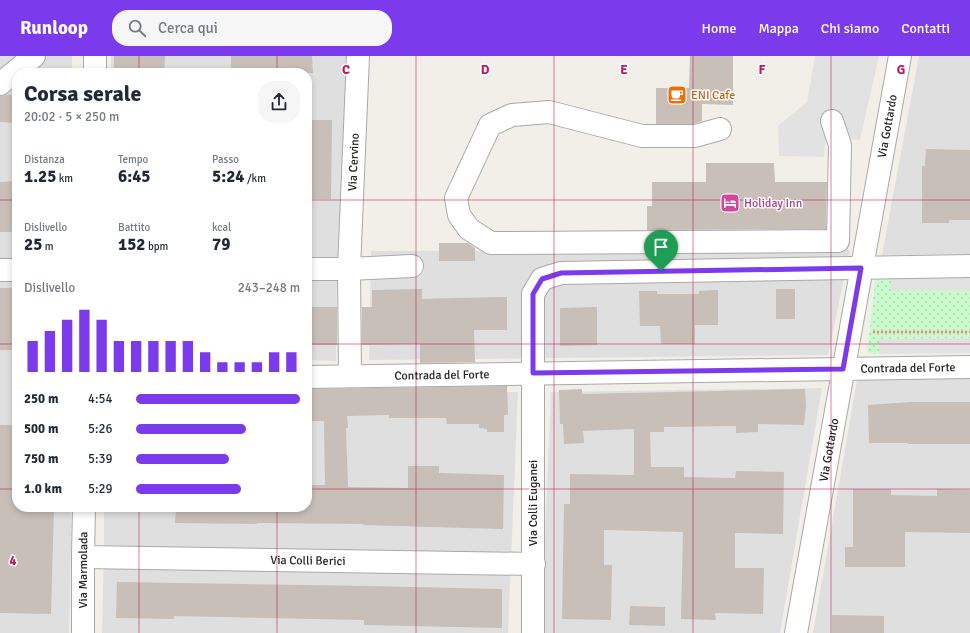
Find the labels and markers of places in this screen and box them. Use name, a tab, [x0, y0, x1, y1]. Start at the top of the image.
cafe icon: ENI Cafe	[666, 84, 688, 106]
place label: ENI Cafe	[691, 88, 735, 103]
hotel icon: Holiday Inn	[719, 192, 741, 214]
place label: Holiday Inn	[744, 196, 802, 211]
pin	[644, 230, 678, 271]

